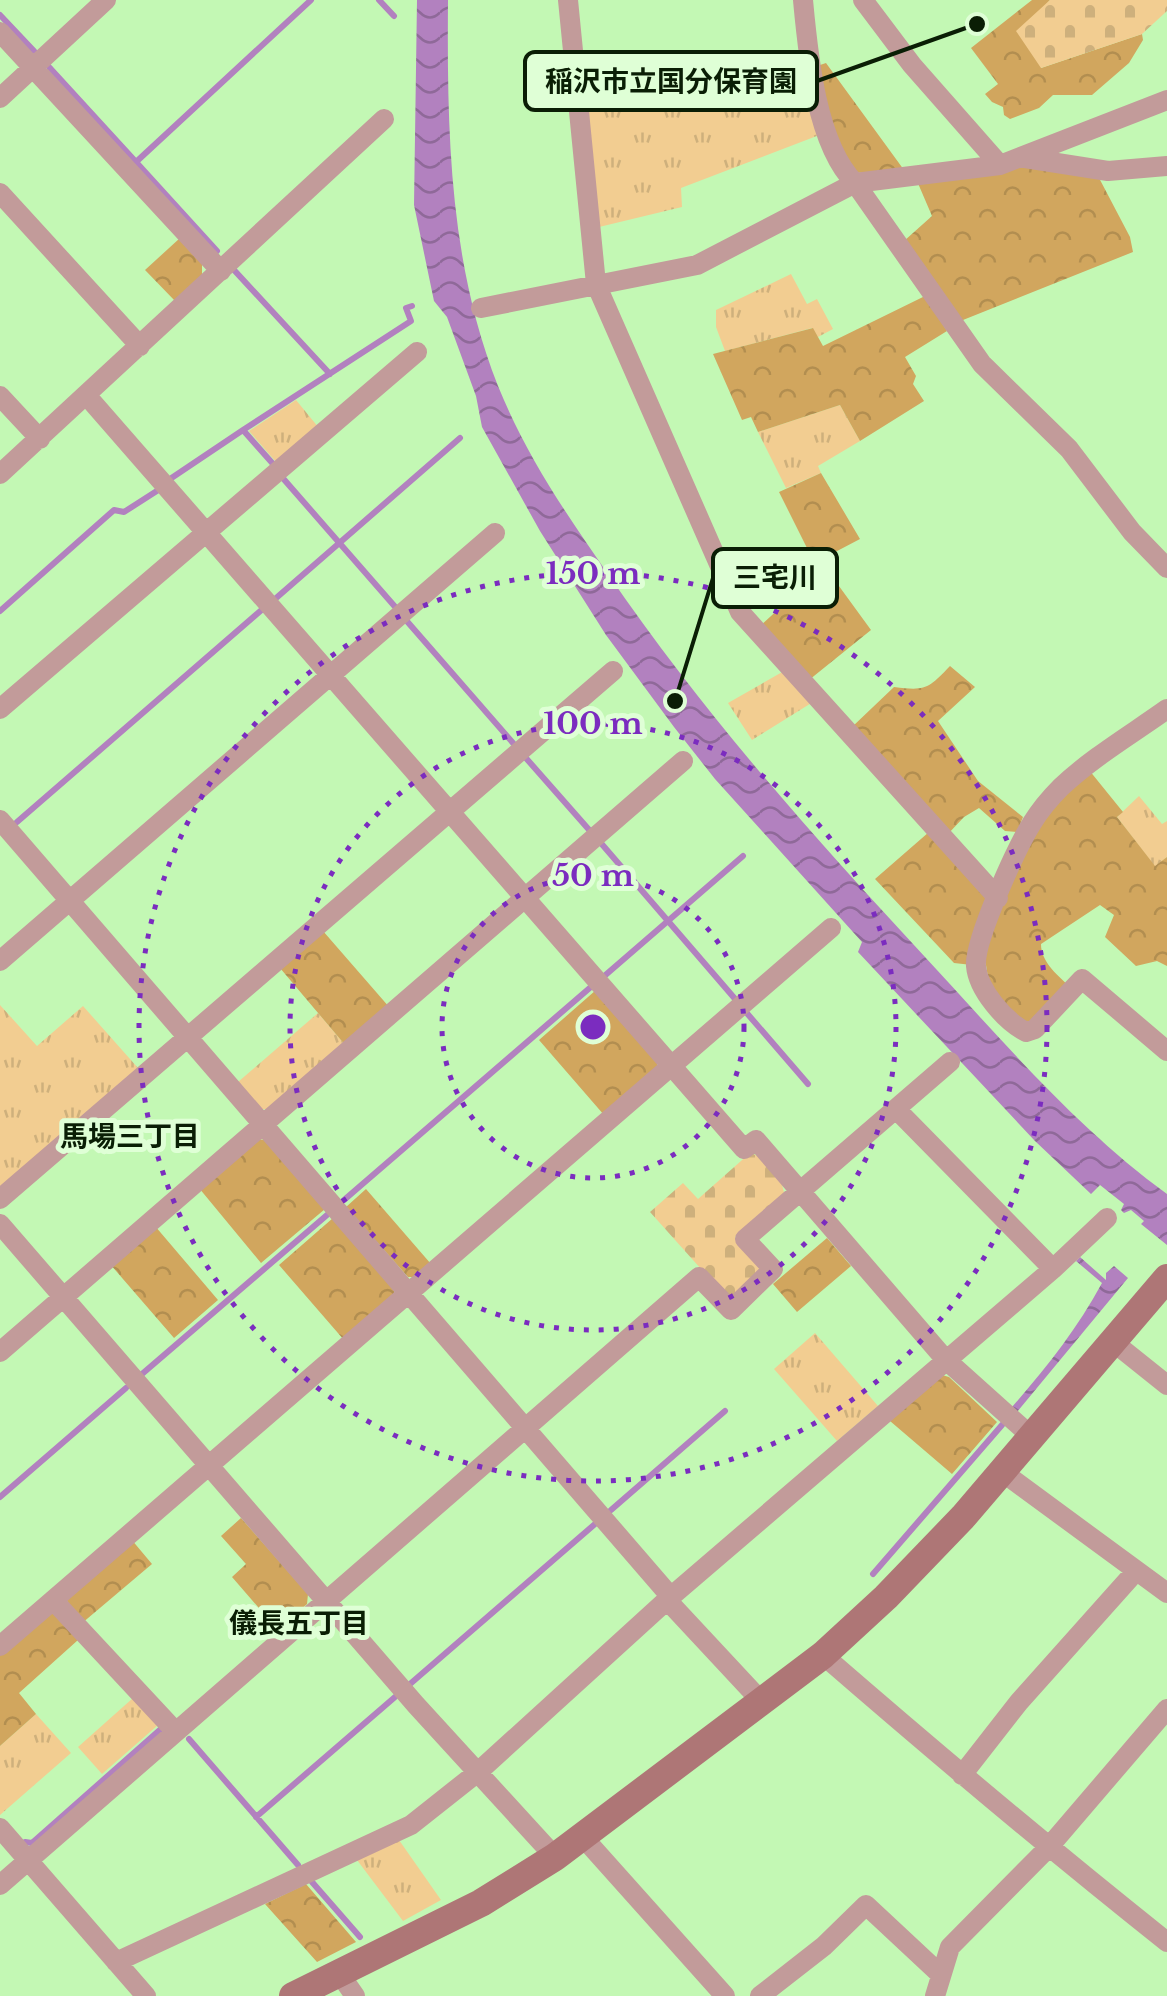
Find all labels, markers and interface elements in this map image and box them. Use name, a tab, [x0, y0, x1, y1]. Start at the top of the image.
callout: 稲沢市立国分保育園	[525, 52, 817, 110]
text: 稲沢市立国分保育園	[545, 64, 797, 99]
callout: 三宅川	[713, 549, 837, 607]
text: 150 m	[546, 555, 640, 592]
text: 三宅川	[733, 560, 817, 595]
text: 100 m	[543, 705, 643, 742]
text: 50 m	[552, 857, 634, 894]
centre of rings	[575, 1009, 611, 1045]
district label: 馬場三丁目	[60, 1119, 200, 1154]
district label: 儀長五丁目	[229, 1606, 369, 1641]

